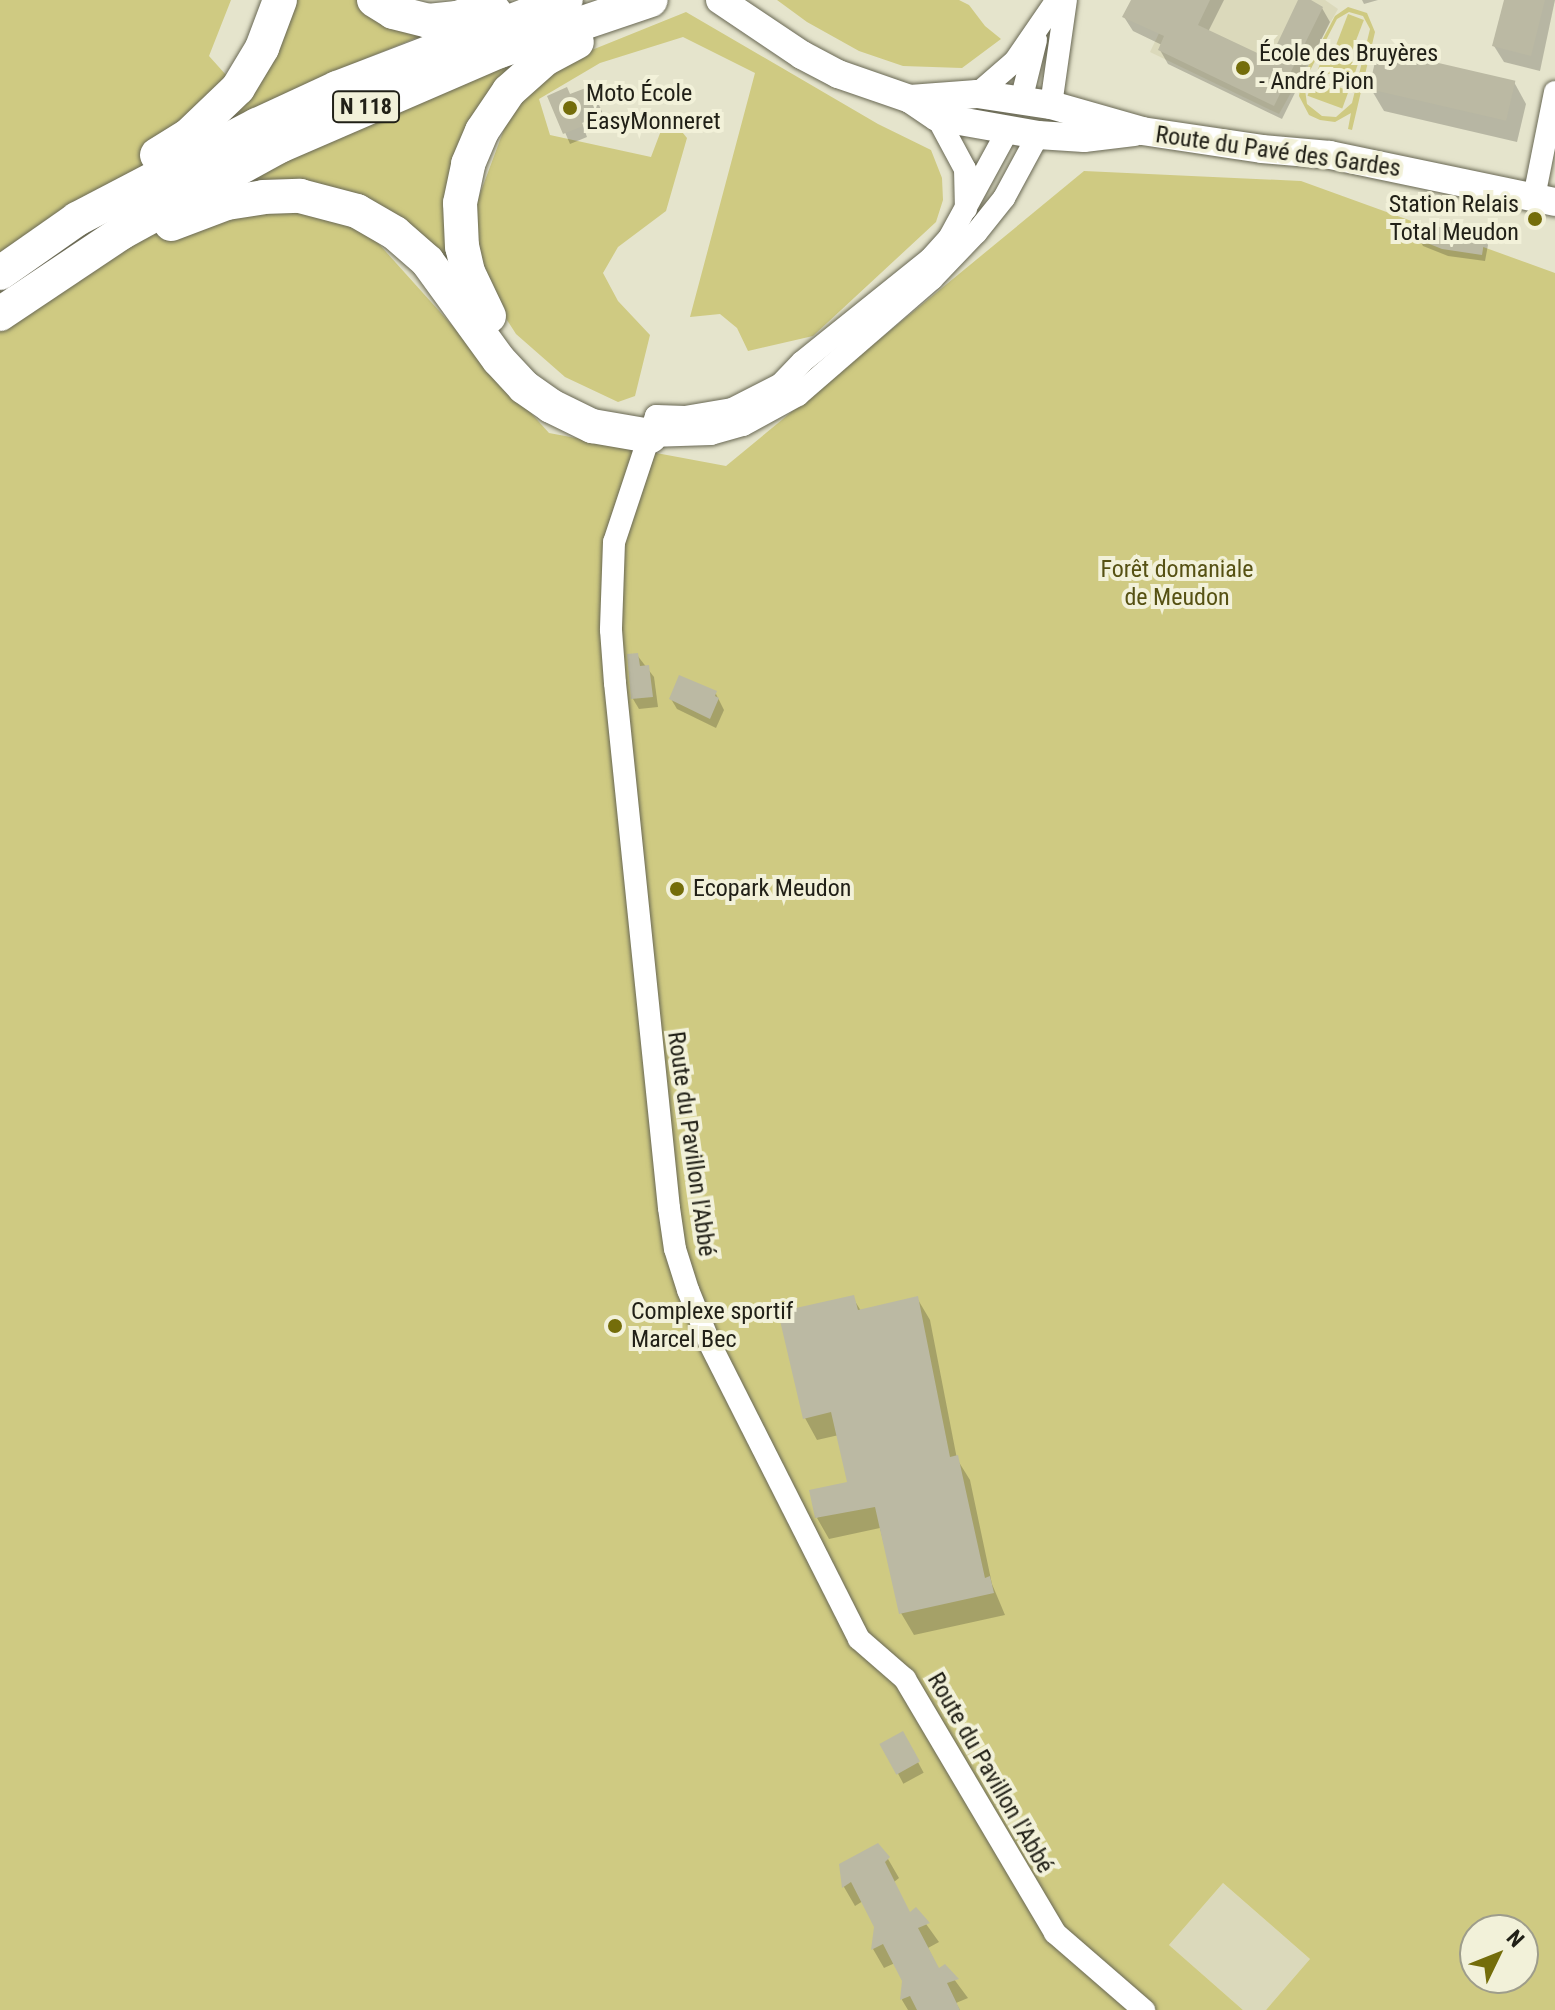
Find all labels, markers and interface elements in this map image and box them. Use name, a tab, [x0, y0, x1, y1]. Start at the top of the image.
place label: École des Bruyères - André Pion	[1259, 40, 1438, 96]
marker: École des Bruyères - André Pion	[1234, 59, 1252, 77]
place label: Moto École EasyMonneret	[586, 80, 720, 136]
road number: N 118	[332, 89, 400, 125]
marker: Moto École EasyMonneret	[561, 99, 579, 117]
street label: Route du Pavé des Gardes	[1154, 121, 1402, 183]
place label: Station Relais Total Meudon	[1389, 191, 1519, 247]
marker: Station Relais Total Meudon	[1526, 210, 1544, 228]
park label: Forêt domaniale de Meudon	[1100, 556, 1254, 612]
place label: Ecopark Meudon	[693, 875, 851, 903]
marker: Ecopark Meudon	[668, 880, 686, 898]
street label: Route du Pavillon l'Abbé	[661, 1030, 721, 1258]
place label: Complexe sportif Marcel Bec	[631, 1298, 793, 1354]
marker: Complexe sportif Marcel Bec	[606, 1317, 624, 1335]
street label: Route du Pavillon l'Abbé	[921, 1668, 1059, 1878]
north arrow	[1459, 1914, 1539, 1994]
text: N	[1502, 1925, 1529, 1952]

